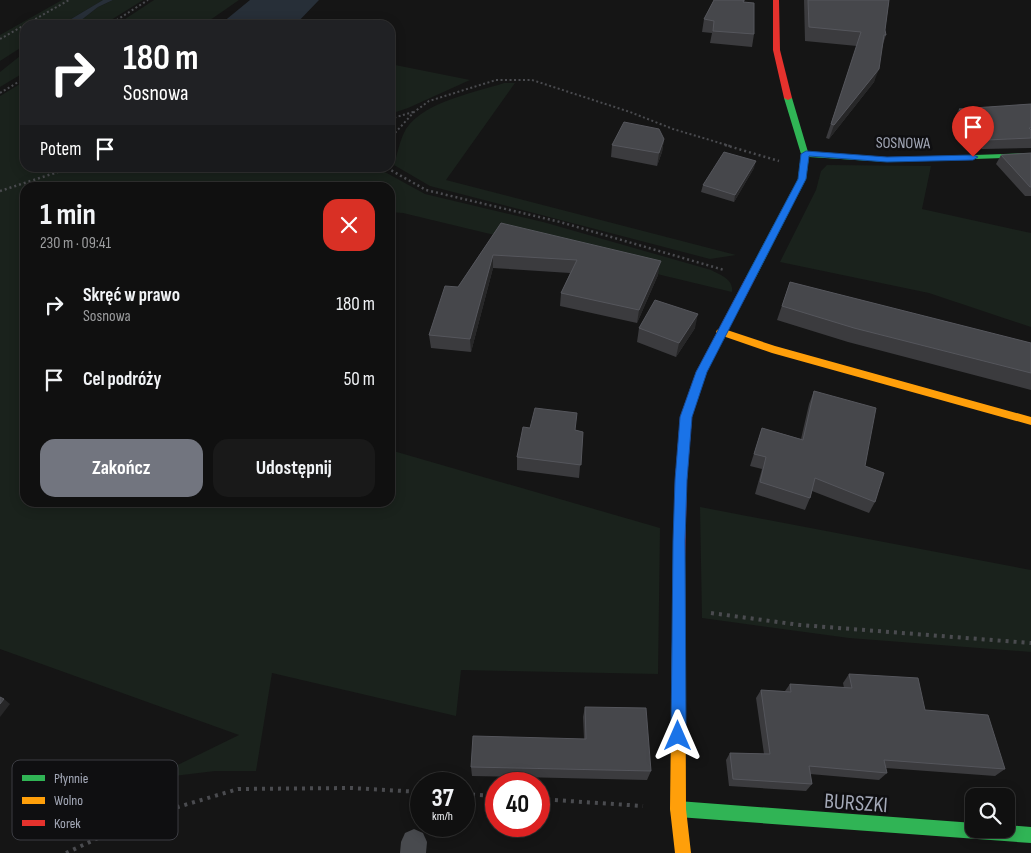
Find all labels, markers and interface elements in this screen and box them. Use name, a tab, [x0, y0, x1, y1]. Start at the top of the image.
text: 180 m	[123, 37, 199, 80]
icon: right	[40, 40, 105, 105]
text: Sosnowa	[123, 80, 188, 107]
pin	[952, 106, 994, 157]
icon: arrive	[959, 113, 987, 141]
street label: SOSNOWA	[876, 134, 930, 153]
icon: arrive	[91, 135, 119, 163]
text: Potem	[40, 138, 81, 161]
text: 1 min	[40, 197, 96, 233]
button: close	[323, 199, 375, 251]
text: 230 m · 09:41	[40, 234, 111, 253]
text: Skręć w prawo	[83, 284, 180, 307]
icon: right	[40, 291, 68, 319]
text: 180 m	[336, 293, 375, 316]
text: Sosnowa	[83, 307, 131, 326]
icon: arrive	[40, 366, 68, 394]
text: Cel podróży	[83, 368, 161, 391]
text: 50 m	[344, 368, 375, 391]
button: Zakończ	[40, 439, 203, 497]
button: Udostępnij	[213, 439, 375, 497]
position arrow	[651, 709, 703, 761]
legend	[12, 760, 178, 840]
text: Płynnie	[54, 770, 88, 787]
speed limit sign: 40	[485, 772, 550, 837]
text: 37	[431, 783, 454, 814]
street label: BURSZKI	[823, 788, 889, 819]
map controls	[965, 788, 1015, 838]
button: search	[965, 788, 1015, 838]
text: Wolno	[54, 792, 83, 809]
text: km/h	[432, 809, 453, 824]
text: Korek	[54, 815, 81, 832]

